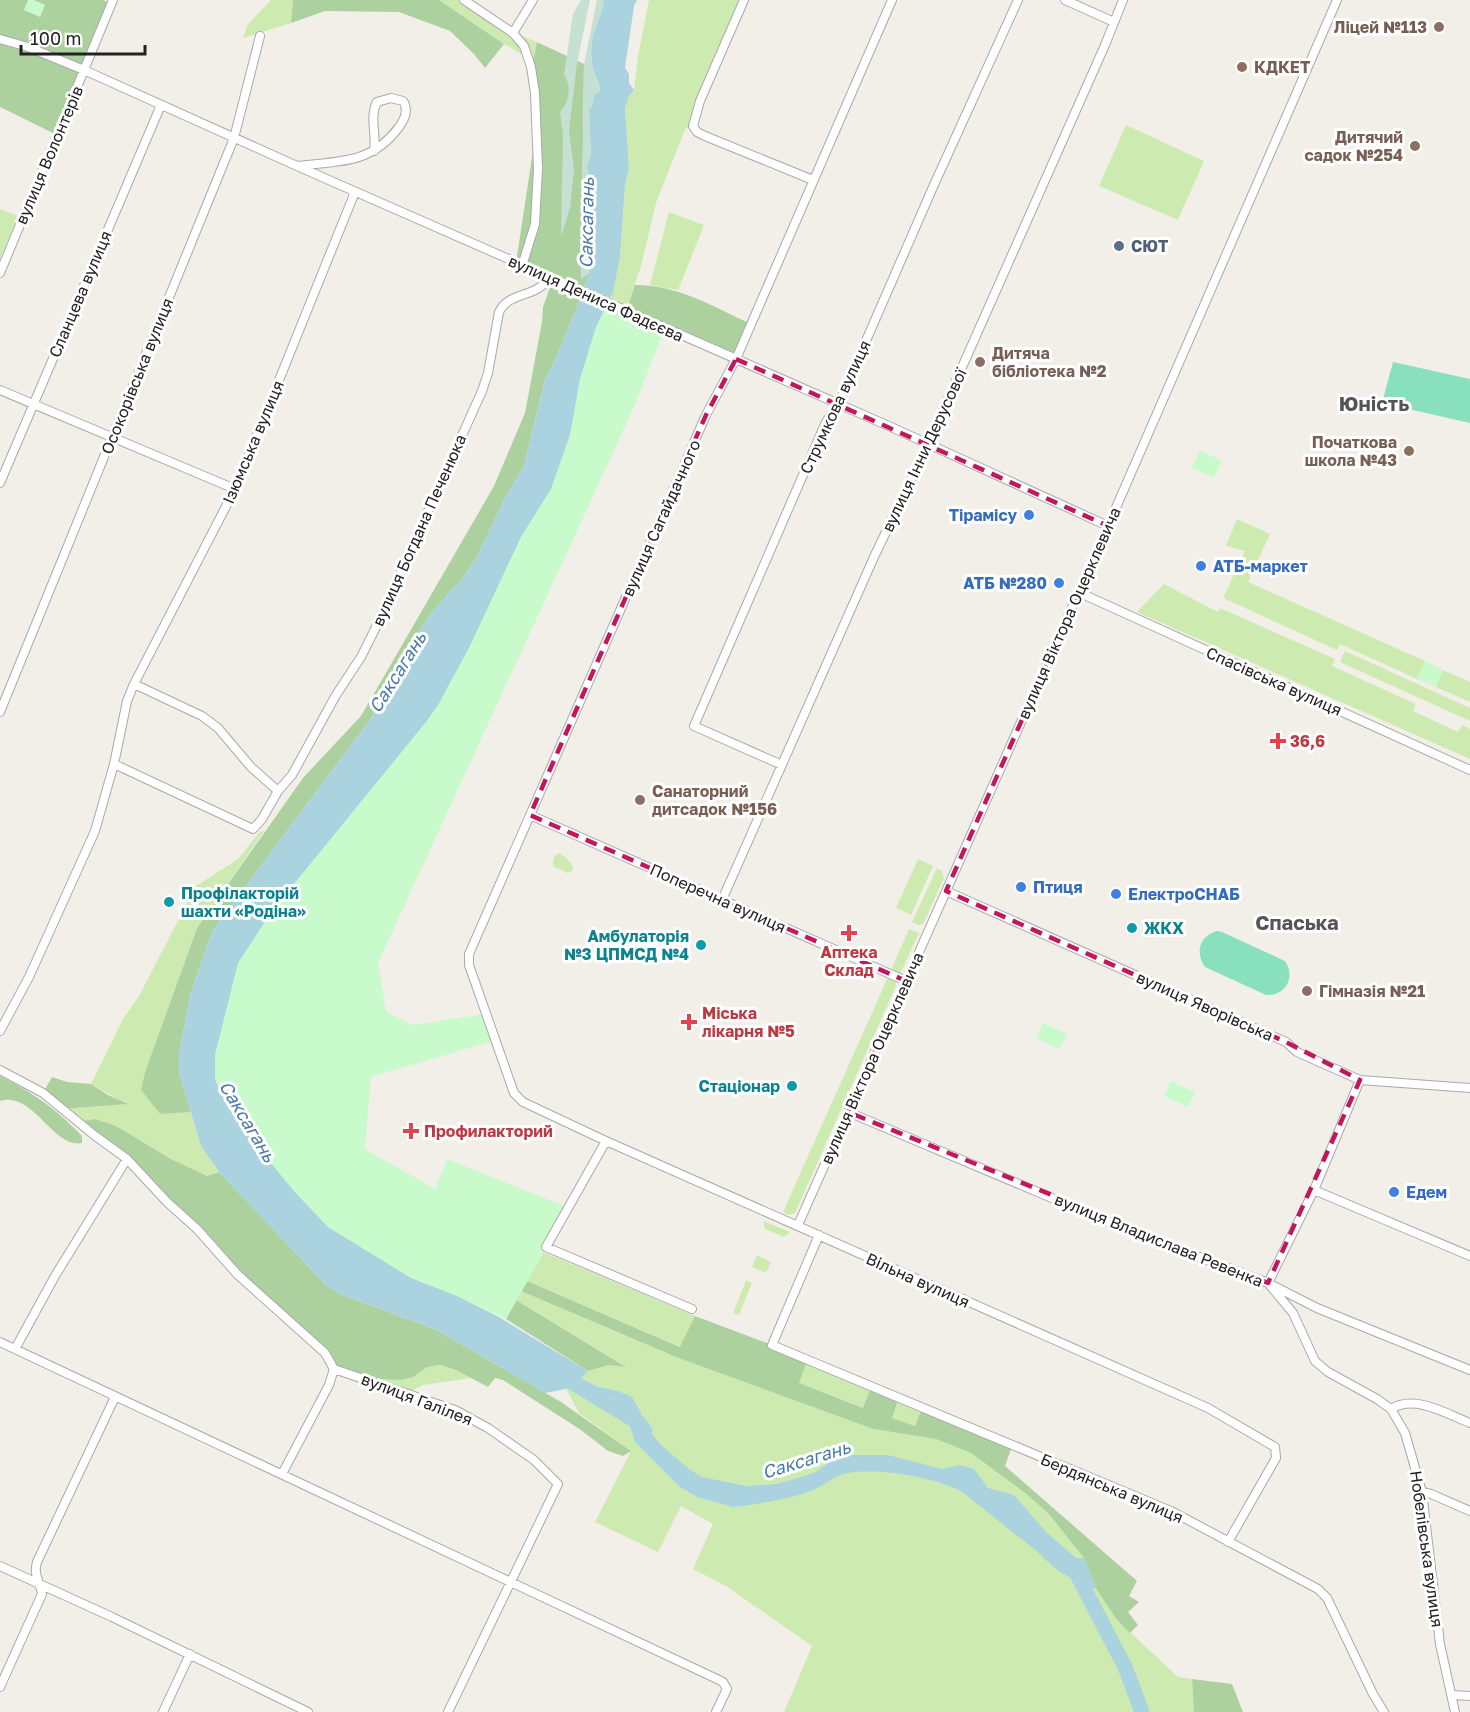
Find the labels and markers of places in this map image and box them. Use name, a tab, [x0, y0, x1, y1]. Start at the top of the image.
place label: Ліцей №113	[1334, 17, 1427, 37]
marker: Ліцей №113	[1432, 20, 1446, 34]
place label: КДКЕТ	[1254, 57, 1311, 77]
marker: КДКЕТ	[1235, 60, 1249, 74]
place label: Дитячий садок №254	[1304, 127, 1403, 165]
marker: Дитячий садок №254	[1408, 139, 1422, 153]
place label: СЮТ	[1131, 236, 1169, 256]
marker: СЮТ	[1112, 239, 1126, 253]
place label: Дитяча бібліотека №2	[992, 343, 1107, 381]
marker: Дитяча бібліотека №2	[973, 355, 987, 369]
place label: Початкова школа №43	[1305, 432, 1397, 470]
marker: Початкова школа №43	[1402, 444, 1416, 458]
place label: Тірамісу	[949, 505, 1017, 525]
marker: Тірамісу	[1022, 508, 1036, 522]
place label: АТБ-маркет	[1213, 556, 1308, 576]
marker: АТБ-маркет	[1194, 559, 1208, 573]
place label: АТБ №280	[963, 573, 1047, 593]
marker: АТБ №280	[1052, 576, 1066, 590]
place label: 36,6	[1290, 731, 1325, 751]
marker: 36,6	[1271, 734, 1285, 748]
place label: Санаторний дитсадок №156	[652, 781, 777, 819]
marker: Санаторний дитсадок №156	[633, 793, 647, 807]
place label: Птиця	[1033, 877, 1083, 897]
marker: Птиця	[1014, 880, 1028, 894]
place label: Профілакторій шахти «Родіна»	[181, 883, 306, 921]
place label: ЕлектроСНАБ	[1128, 884, 1240, 904]
marker: ЕлектроСНАБ	[1109, 887, 1123, 901]
marker: Профілакторій шахти «Родіна»	[162, 895, 176, 909]
place label: ЖКХ	[1144, 918, 1184, 938]
marker: ЖКХ	[1125, 921, 1139, 935]
place label: Амбулаторія №3 ЦПМСД №4	[564, 926, 689, 964]
marker: Аптека Склад	[842, 926, 856, 940]
marker: Амбулаторія №3 ЦПМСД №4	[694, 938, 708, 952]
place label: Аптека Склад	[821, 942, 877, 980]
place label: Гімназія №21	[1319, 981, 1425, 1001]
marker: Гімназія №21	[1300, 984, 1314, 998]
place label: Міська лікарня №5	[702, 1003, 795, 1041]
marker: Міська лікарня №5	[680, 1013, 698, 1031]
place label: Стаціонар	[698, 1076, 780, 1096]
marker: Стаціонар	[785, 1079, 799, 1093]
place label: Профилакторий	[424, 1121, 553, 1141]
marker: Профилакторий	[402, 1122, 420, 1140]
place label: Едем	[1406, 1182, 1447, 1202]
marker: Едем	[1387, 1185, 1401, 1199]

